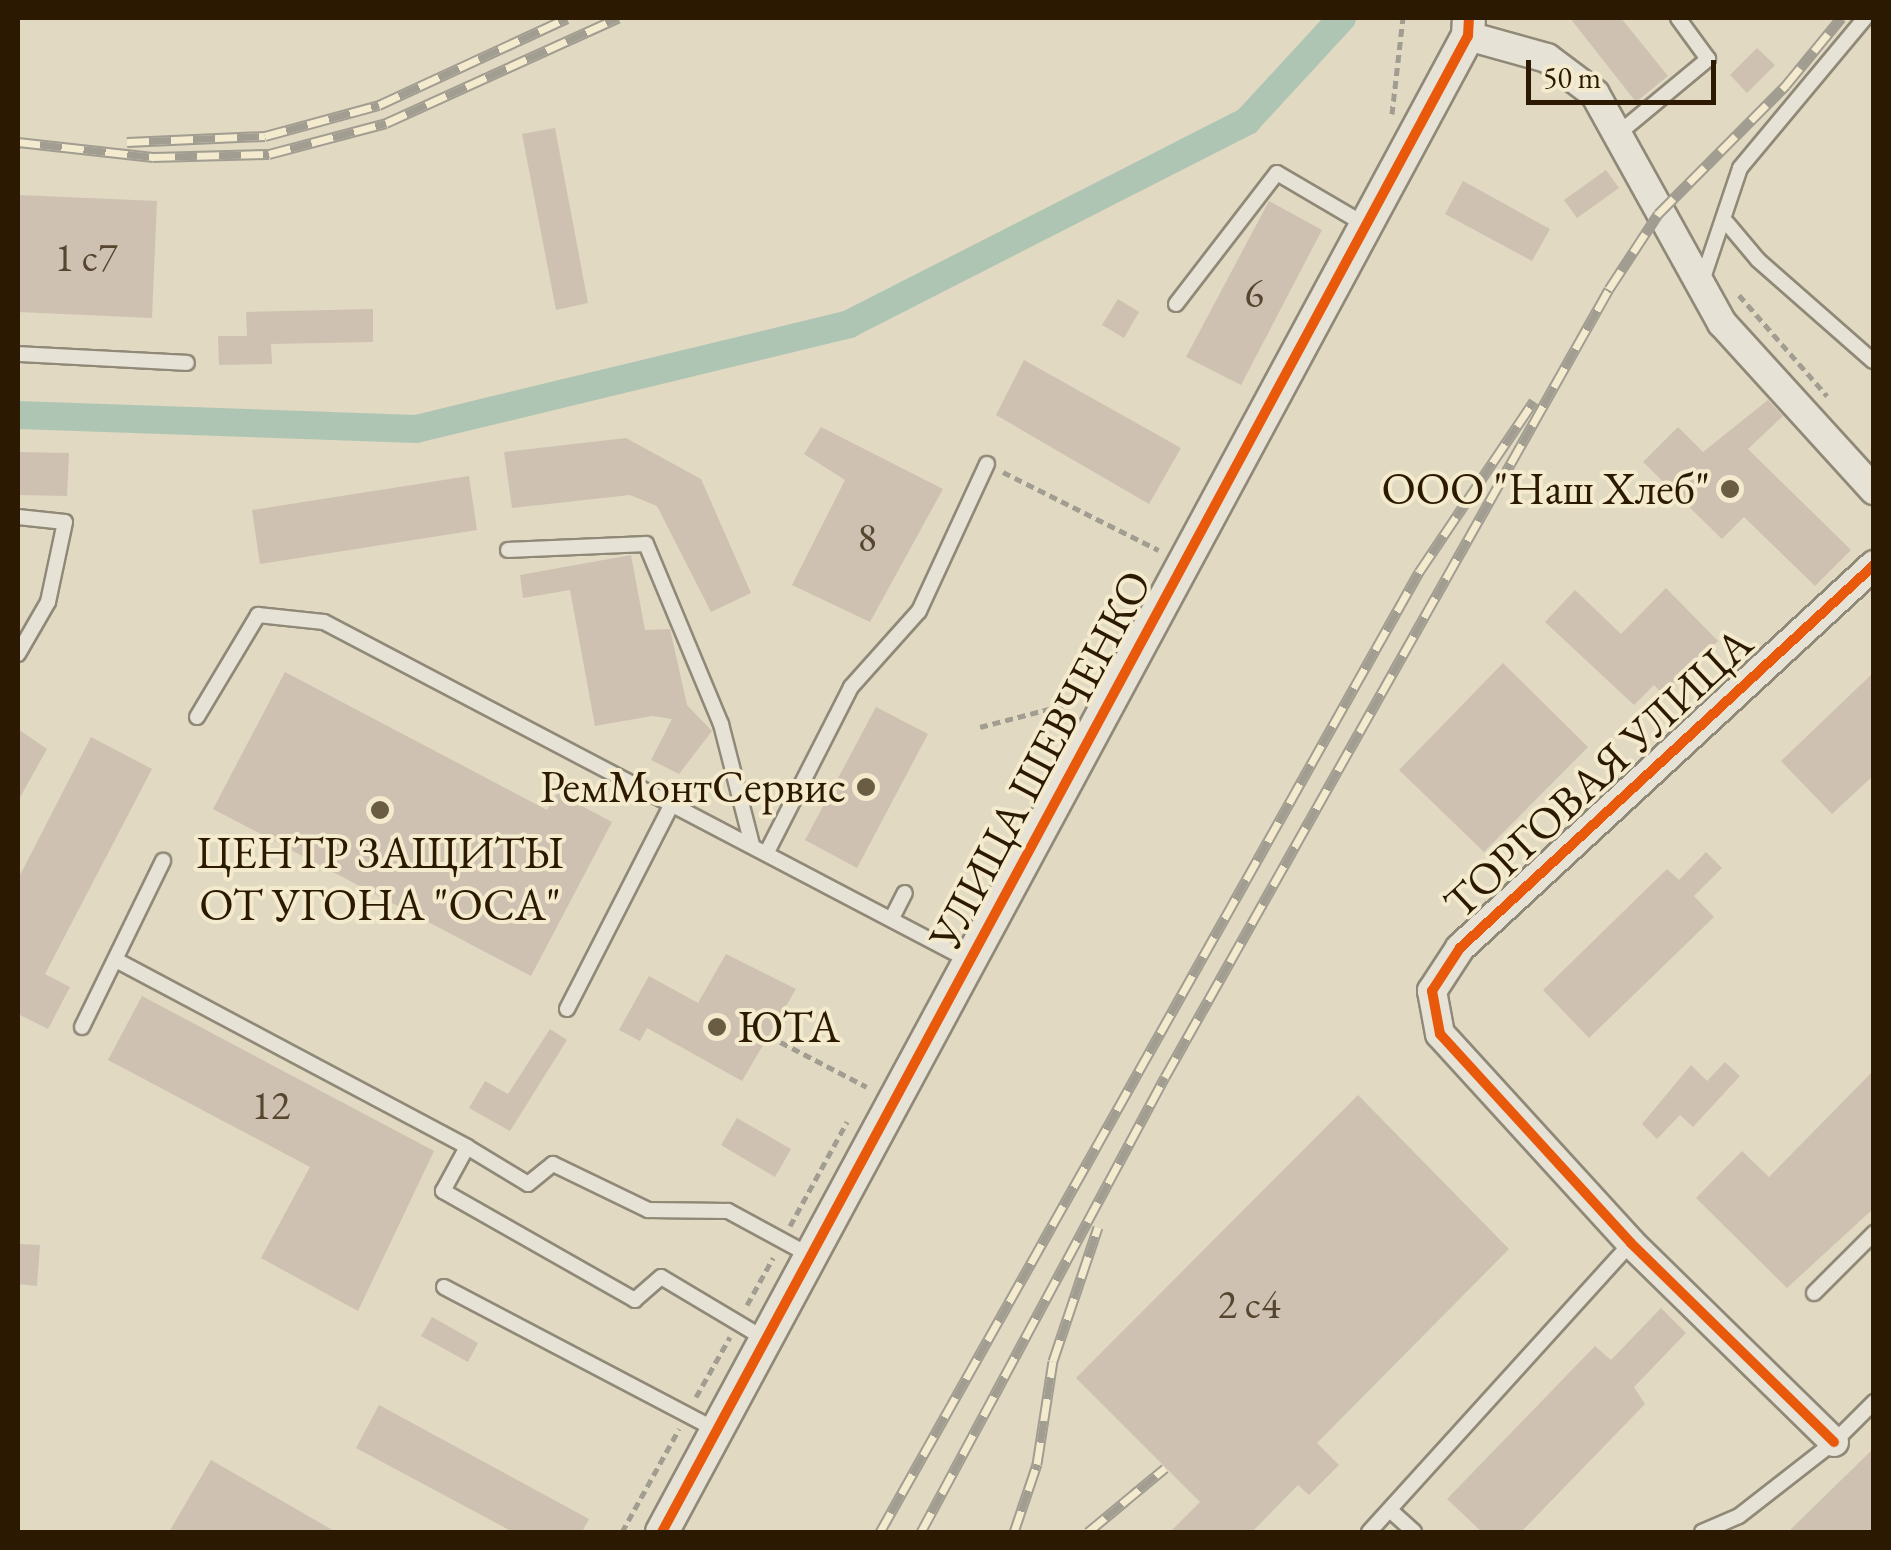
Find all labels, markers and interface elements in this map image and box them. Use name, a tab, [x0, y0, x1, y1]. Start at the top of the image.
scale bar	[1531, 40, 1721, 102]
text: 50 m	[1543, 58, 1601, 97]
house number: 1 с7	[55, 233, 117, 281]
house number: 6	[1244, 269, 1264, 317]
place label: ООО "Наш Хлеб"	[1381, 462, 1710, 516]
marker: ООО "Наш Хлеб"	[1719, 478, 1741, 500]
house number: 8	[857, 513, 877, 561]
street label: УЛИЦА ШЕВЧЕНКО	[917, 561, 1163, 959]
street label: ТОРГОВАЯ УЛИЦА	[1433, 616, 1763, 930]
place label: РемМонтСервис	[540, 760, 846, 814]
marker: РемМонтСервис	[855, 776, 877, 798]
marker: ЦЕНТР ЗАЩИТЫ ОТ УГОНА "ОСА"	[369, 799, 391, 821]
place label: ЦЕНТР ЗАЩИТЫ ОТ УГОНА "ОСА"	[196, 826, 564, 932]
place label: ЮТА	[737, 1000, 840, 1054]
marker: ЮТА	[706, 1016, 728, 1038]
house number: 12	[252, 1081, 290, 1129]
house number: 2 с4	[1218, 1280, 1280, 1328]

